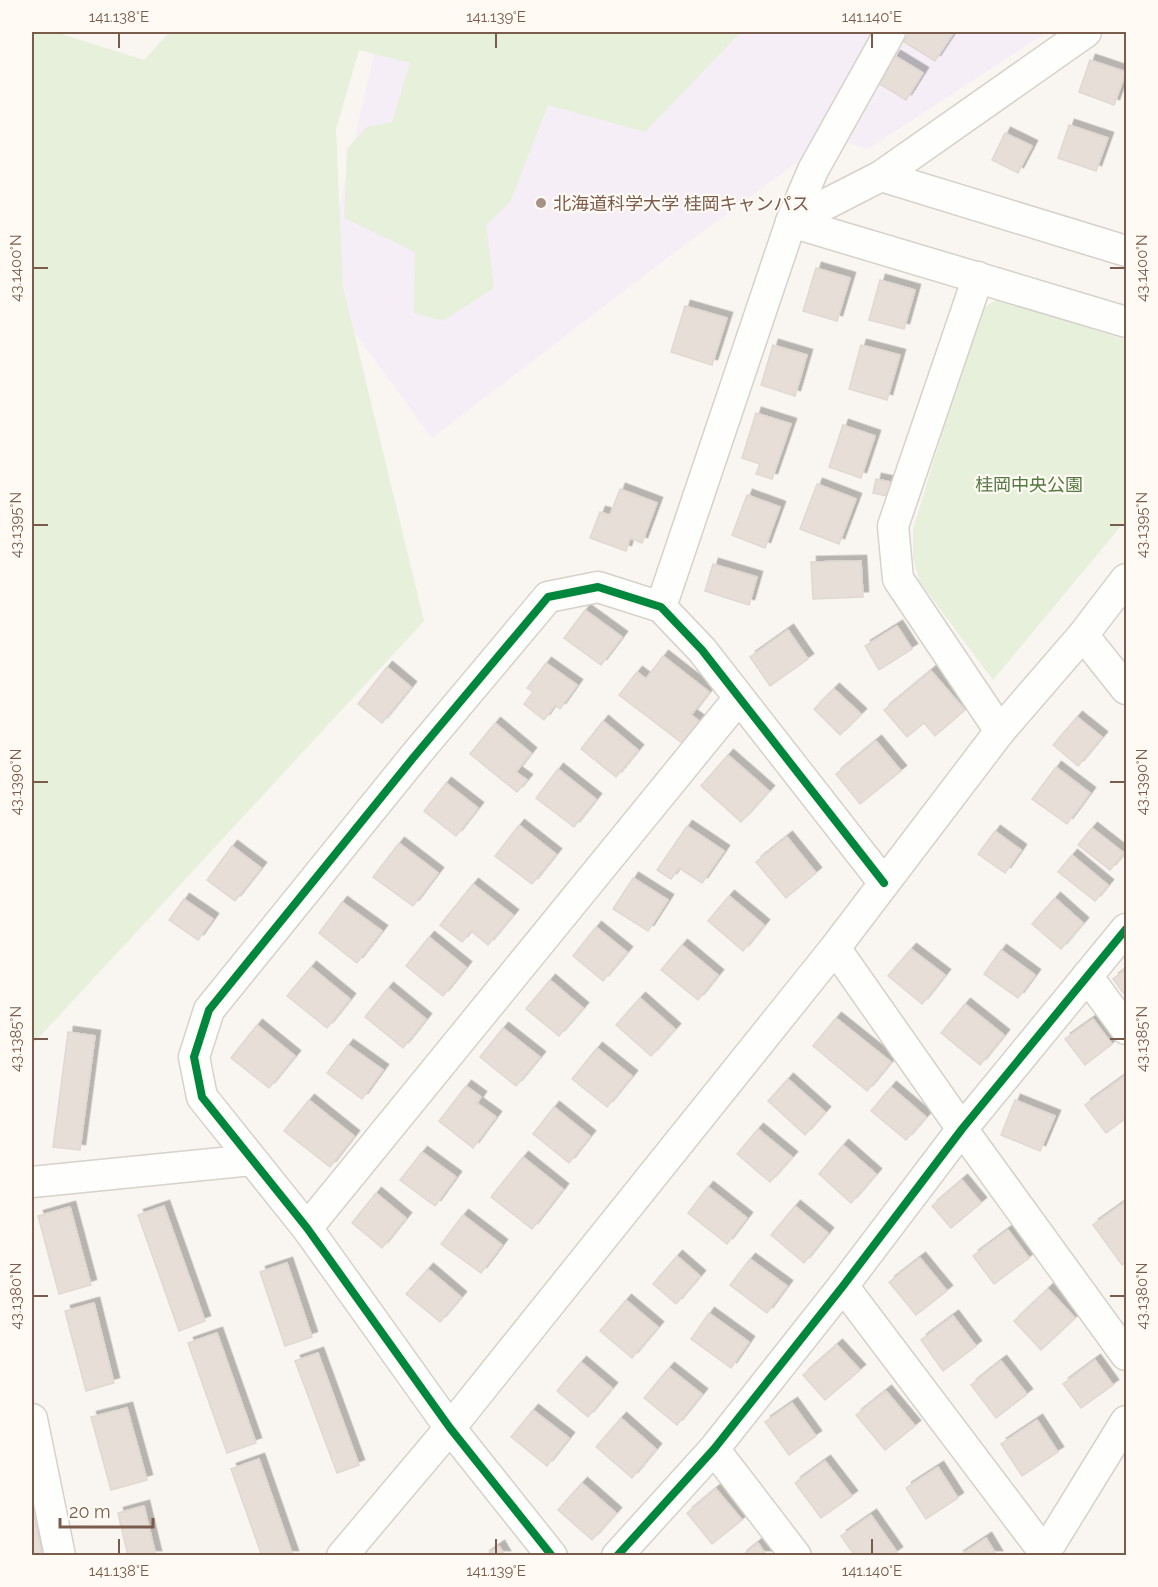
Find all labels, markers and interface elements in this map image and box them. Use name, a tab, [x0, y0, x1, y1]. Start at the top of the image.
text: 141.138°E	[89, 8, 149, 26]
text: 141.139°E	[466, 8, 526, 26]
text: 141.140°E	[842, 8, 902, 26]
place label: 北海道科学大学 桂岡キャンパス	[553, 193, 810, 214]
marker: 北海道科学大学 桂岡キャンパス	[534, 196, 548, 210]
text: 43.1400°N	[7, 234, 25, 302]
text: 43.1400°N	[1133, 234, 1151, 302]
park label: 桂岡中央公園	[975, 474, 1083, 495]
text: 43.1395°N	[7, 492, 25, 558]
text: 43.1395°N	[1133, 492, 1151, 558]
text: 43.1390°N	[7, 749, 25, 815]
text: 43.1390°N	[1133, 749, 1151, 815]
text: 43.1385°N	[7, 1006, 25, 1072]
text: 43.1385°N	[1133, 1006, 1151, 1072]
text: 43.1380°N	[7, 1263, 25, 1329]
text: 43.1380°N	[1133, 1263, 1151, 1329]
scale bar	[60, 1491, 153, 1529]
text: 20 m	[69, 1501, 111, 1522]
text: 141.138°E	[89, 1562, 149, 1580]
text: 141.139°E	[466, 1562, 526, 1580]
text: 141.140°E	[842, 1562, 902, 1580]

